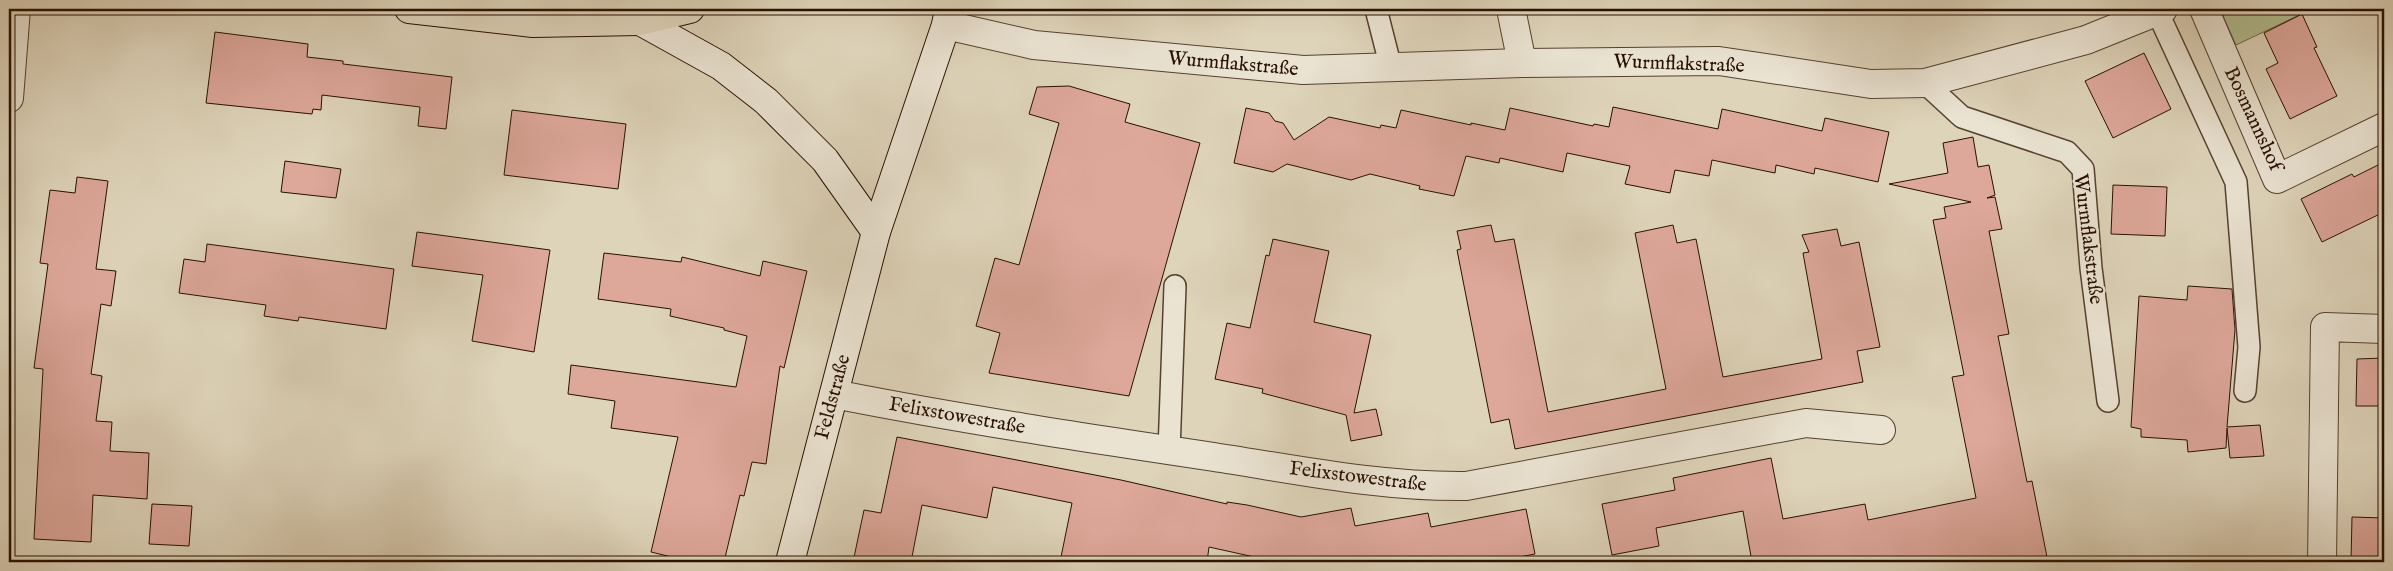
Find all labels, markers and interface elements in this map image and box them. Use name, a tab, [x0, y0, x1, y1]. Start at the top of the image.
street label: Wurmflakstraße	[1167, 46, 1299, 82]
street label: Wurmflakstraße	[1613, 49, 1745, 79]
street label: Bosmannshof	[2218, 63, 2290, 178]
street label: Wurmflakstraße	[2068, 172, 2108, 306]
street label: Feldstraße	[810, 352, 856, 442]
street label: Felixstowestraße	[887, 392, 1027, 440]
street label: Felixstowestraße	[1288, 456, 1428, 498]

